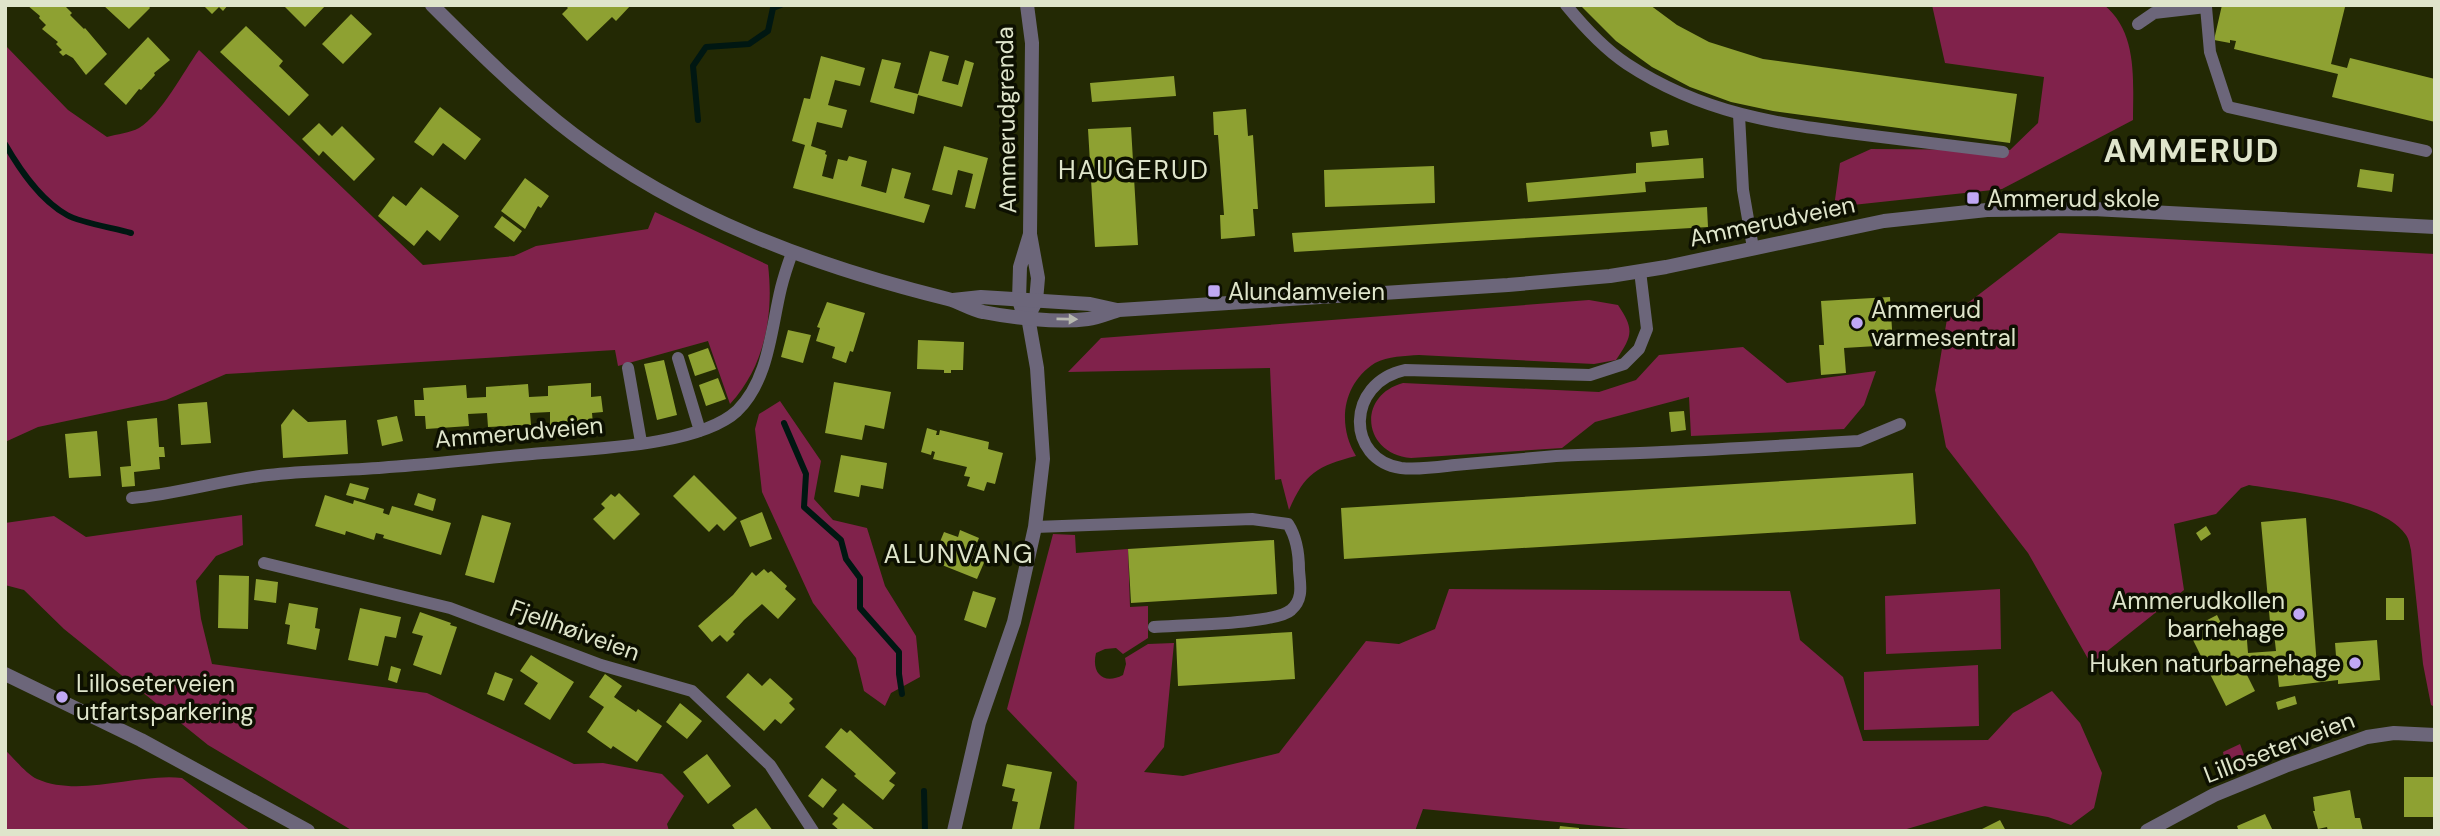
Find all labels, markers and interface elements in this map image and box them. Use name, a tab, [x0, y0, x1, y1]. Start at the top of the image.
street label: Ammerudgrenda	[989, 26, 1023, 214]
district label: AMMERUD	[2104, 130, 2280, 172]
district label: HAUGERUD	[1058, 153, 1210, 187]
place label: Ammerud skole	[1987, 183, 2160, 214]
street label: Ammerudveien	[1686, 188, 1858, 254]
marker: Ammerud skole	[1965, 190, 1981, 206]
place label: Alundamveien	[1228, 276, 1385, 307]
marker: Alundamveien	[1206, 283, 1222, 299]
place label: Ammerud varmesentral	[1871, 294, 2016, 353]
one-way arrow	[1056, 313, 1078, 325]
marker: Ammerud varmesentral	[1849, 315, 1865, 331]
street label: Ammerudveien	[434, 409, 604, 455]
district label: ALUNVANG	[884, 537, 1035, 571]
place label: Ammerudkollen barnehage	[2111, 585, 2285, 644]
street label: Fjellhøiveien	[506, 592, 644, 668]
marker: Ammerudkollen barnehage	[2291, 606, 2307, 622]
place label: Huken naturbarnehage	[2090, 648, 2341, 679]
marker: Huken naturbarnehage	[2347, 655, 2363, 671]
place label: Lilloseterveien utfartsparkering	[76, 668, 254, 727]
marker: Lilloseterveien utfartsparkering	[54, 689, 70, 705]
street label: Lilloseterveien	[2199, 704, 2359, 790]

